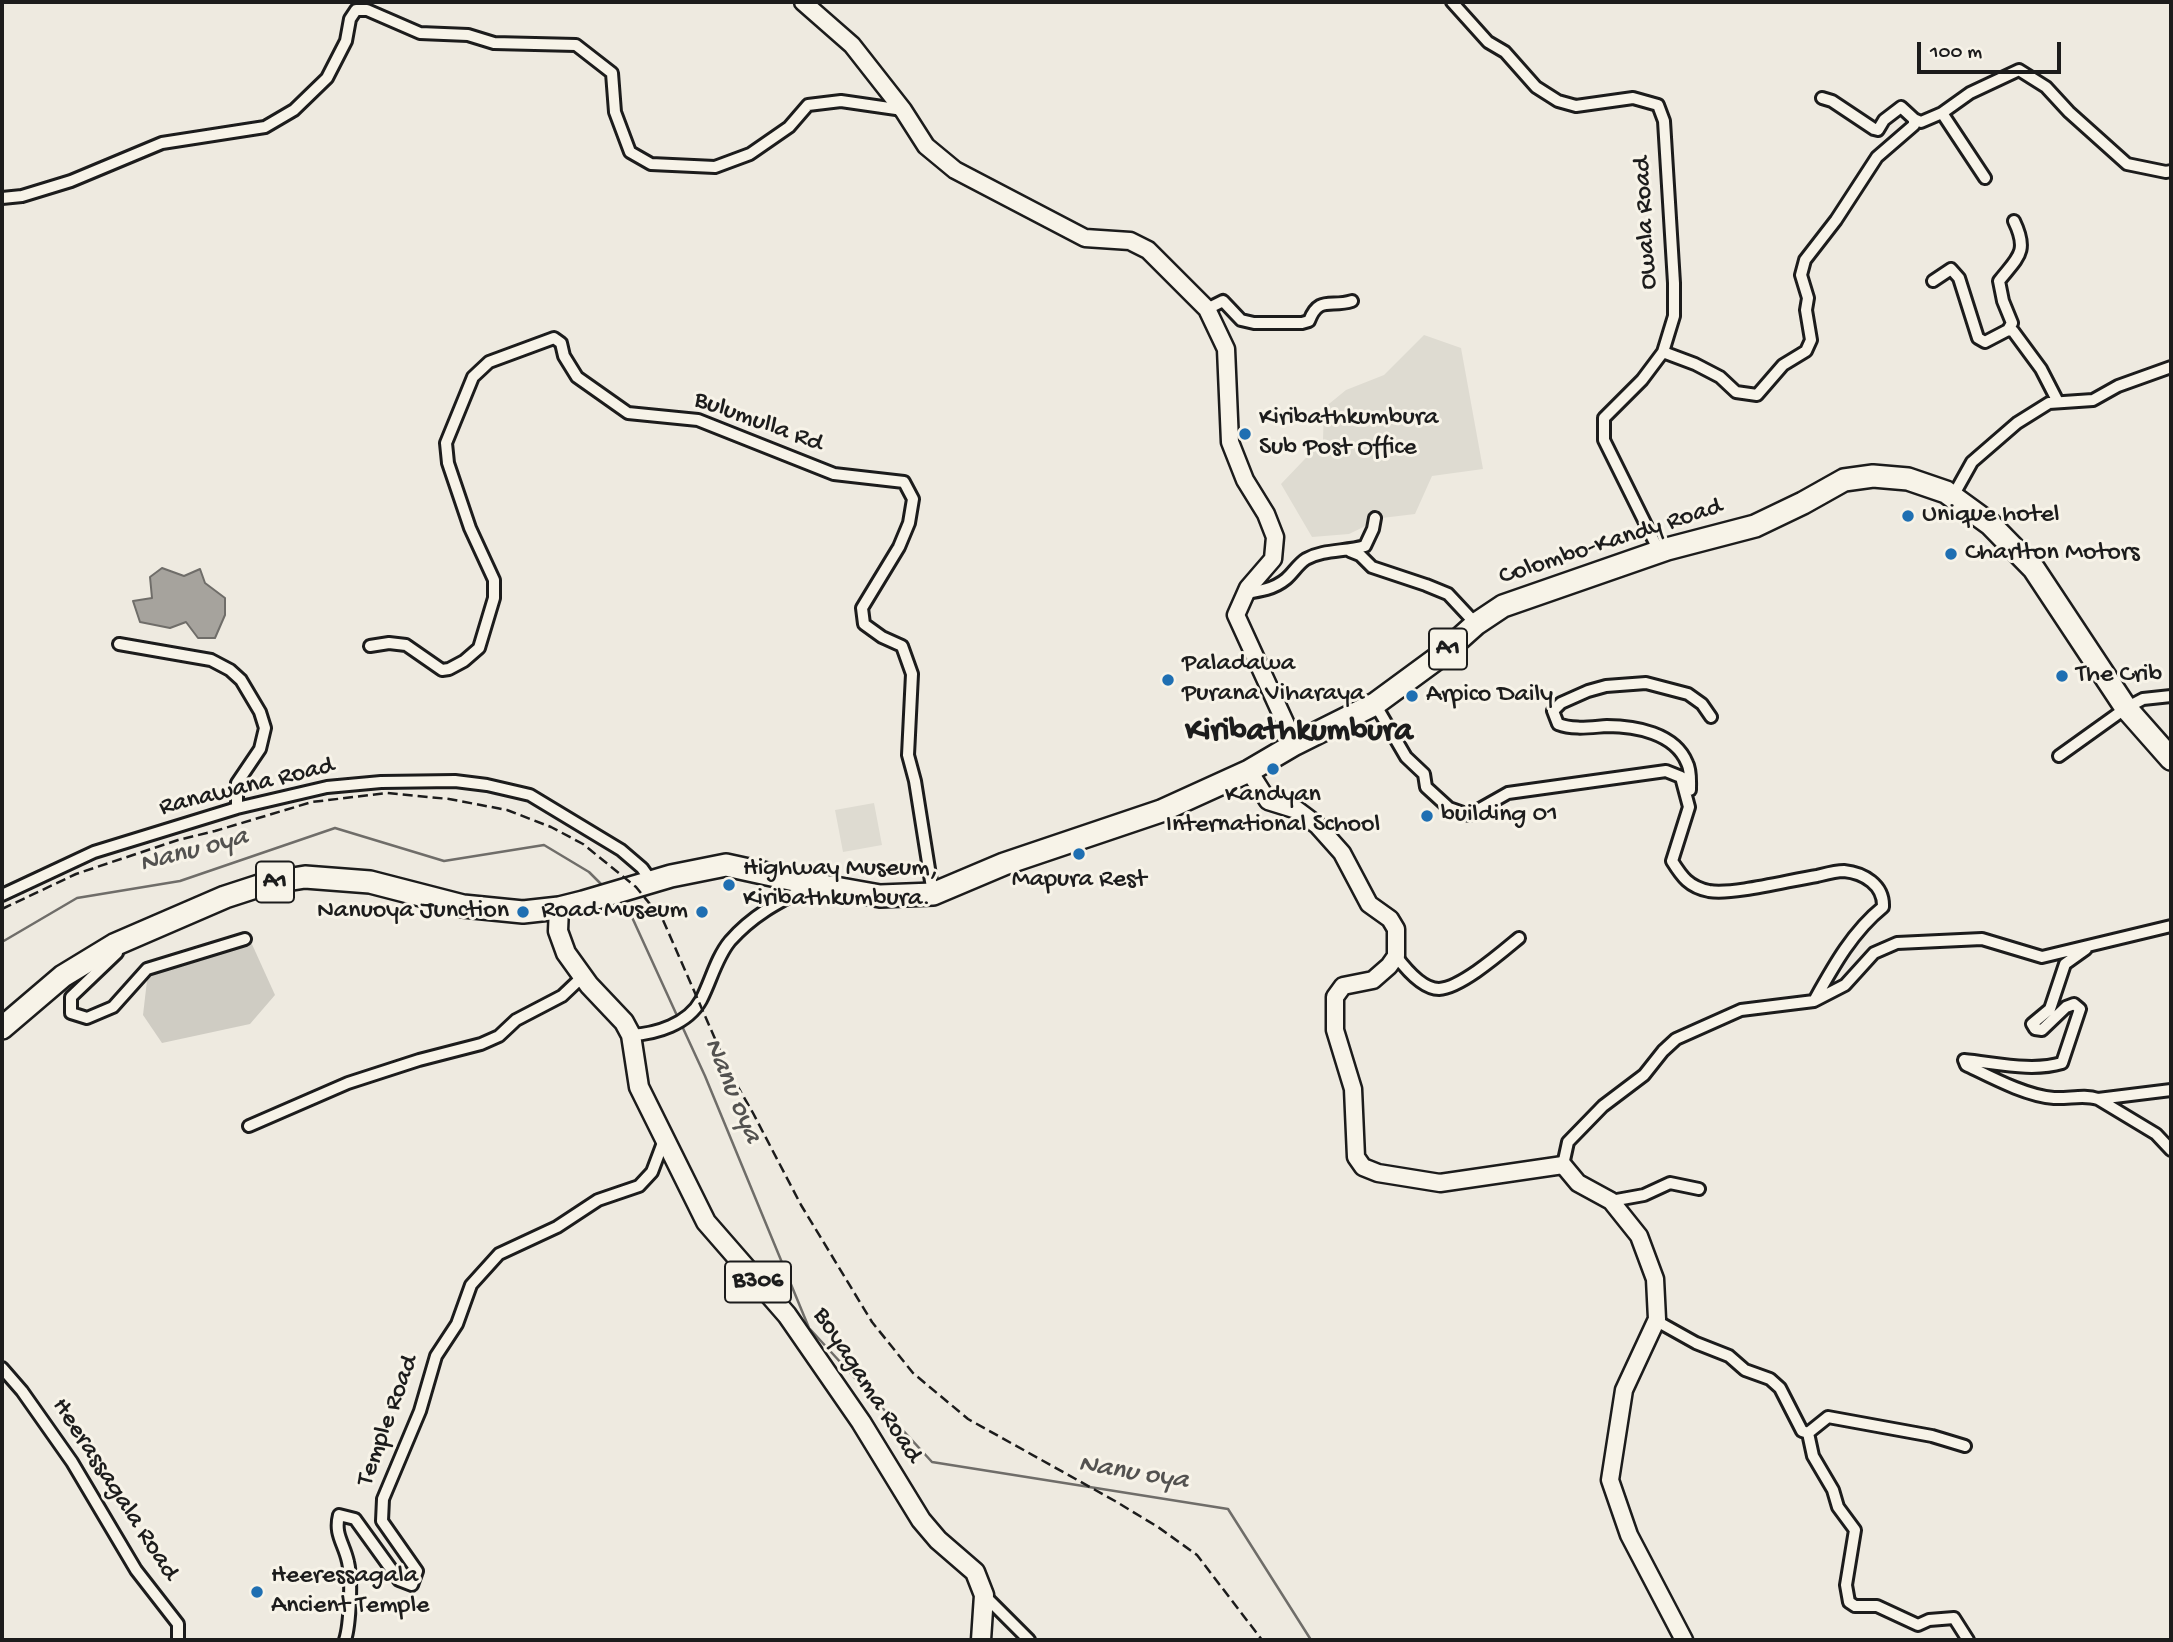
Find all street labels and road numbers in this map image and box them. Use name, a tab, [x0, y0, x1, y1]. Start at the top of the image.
street label: Owala Road	[1628, 156, 1666, 290]
street label: Bulumulla Rd	[689, 385, 827, 461]
street label: Colombo-Kandy Road	[1496, 492, 1726, 594]
road number: A1	[1429, 628, 1467, 670]
street label: Ranawana Road	[156, 751, 338, 825]
road number: A1	[256, 862, 294, 902]
road number: B306	[725, 1262, 791, 1302]
street label: Boyagama Road	[804, 1302, 928, 1470]
street label: Temple Road	[351, 1351, 427, 1491]
street label: Heerassagala Road	[43, 1393, 185, 1587]

